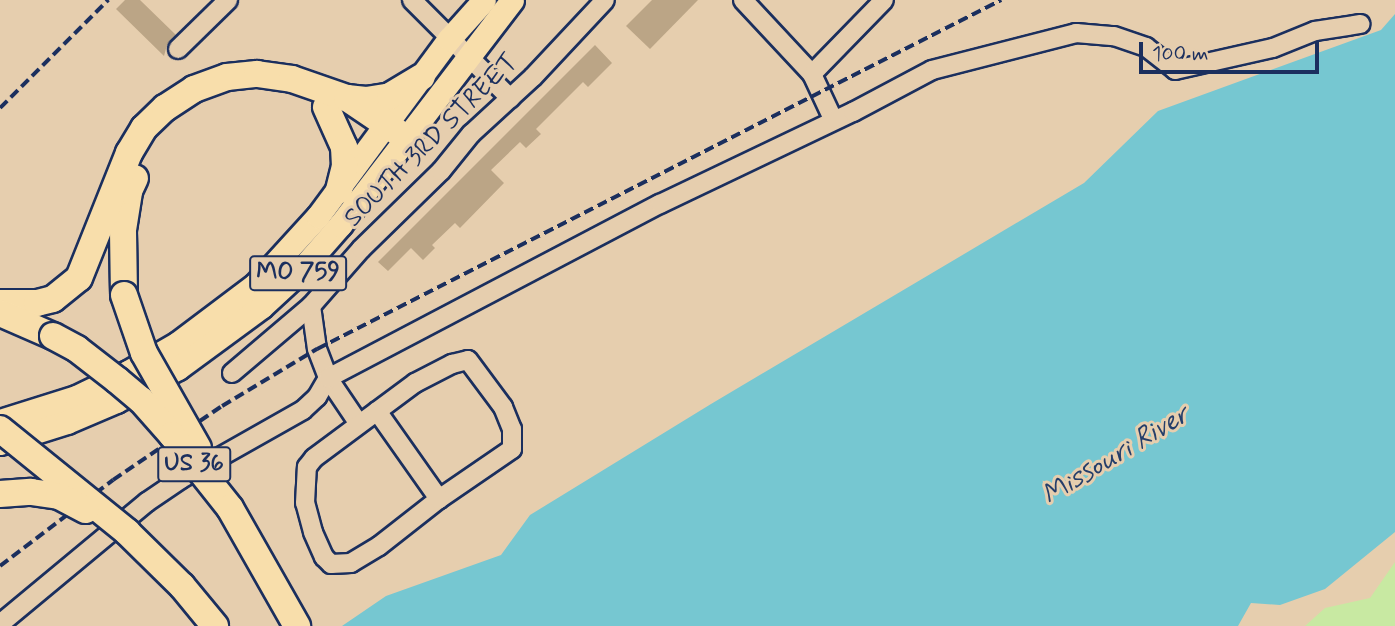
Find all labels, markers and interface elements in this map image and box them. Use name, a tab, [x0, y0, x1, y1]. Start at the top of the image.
scale bar	[1143, 28, 1323, 72]
text: 100 m	[1152, 40, 1208, 68]
street label: SOUTH 3RD STREET	[337, 46, 527, 236]
road number: MO 759	[249, 252, 347, 294]
water label: Missouri River	[1035, 398, 1197, 514]
road number: US 36	[157, 444, 231, 485]

